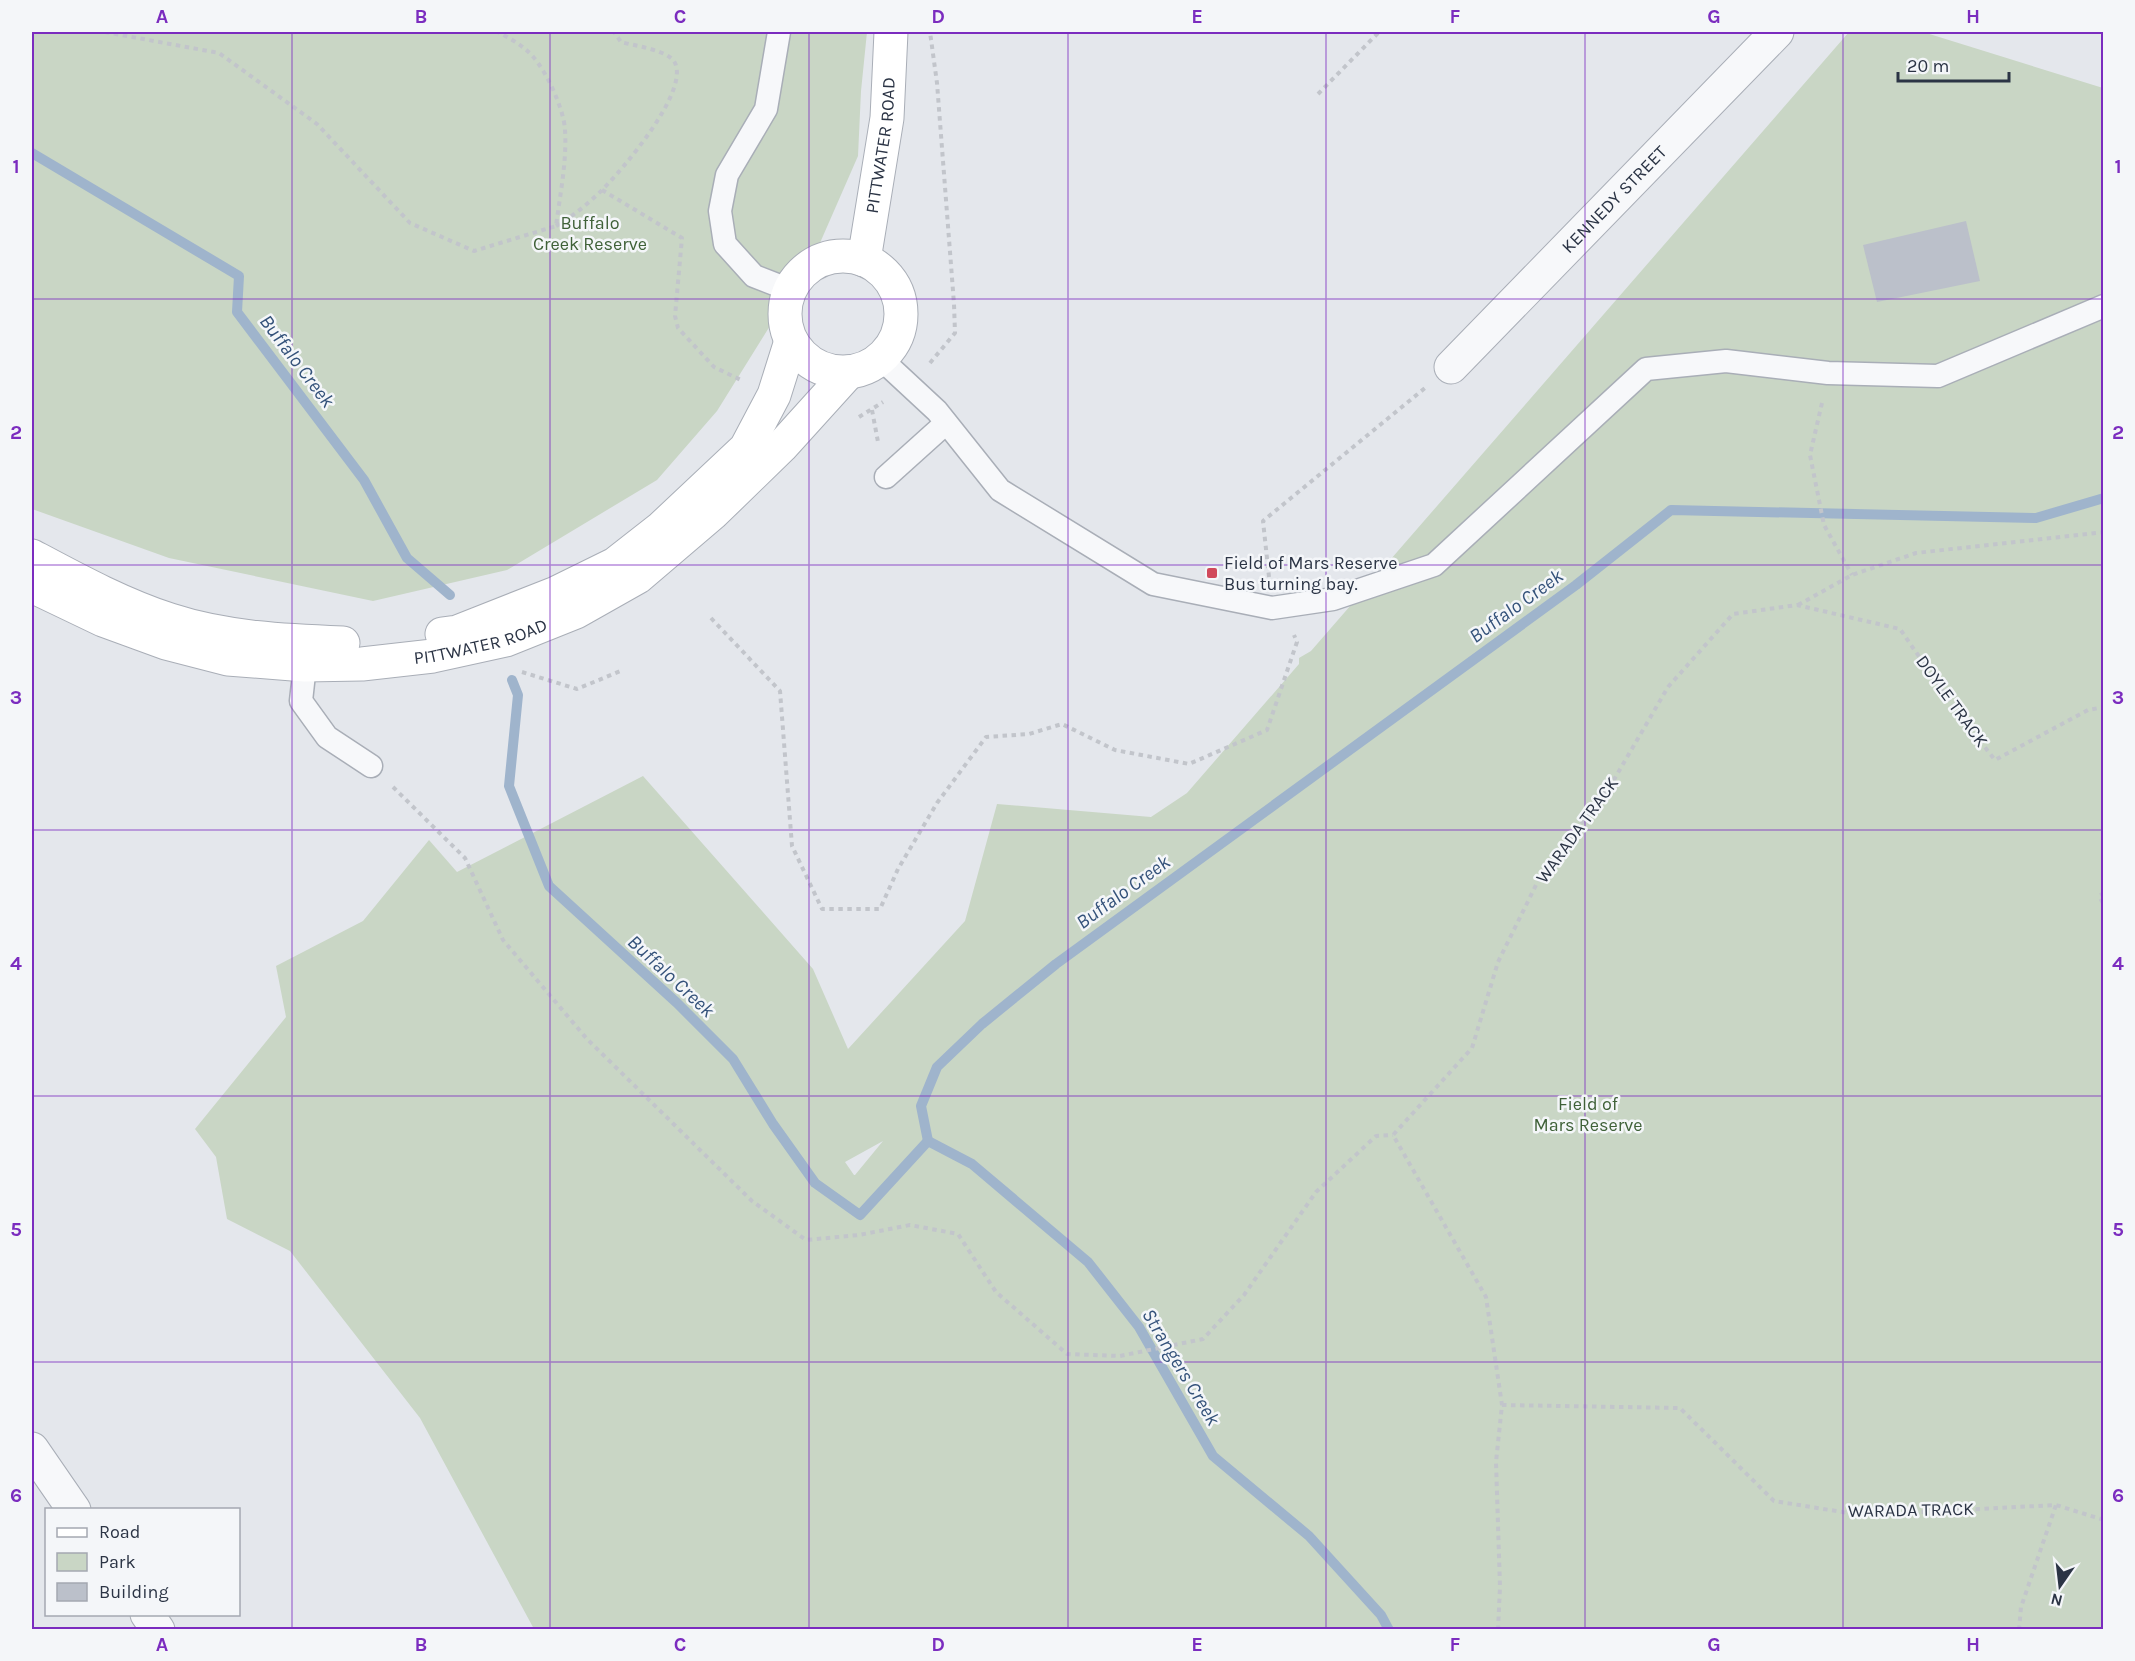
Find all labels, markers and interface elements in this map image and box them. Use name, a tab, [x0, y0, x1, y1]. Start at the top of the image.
text: A	[156, 5, 169, 28]
text: B	[415, 5, 427, 28]
text: C	[674, 5, 686, 28]
text: D	[931, 5, 945, 28]
text: E	[1191, 5, 1203, 28]
text: F	[1450, 5, 1461, 28]
text: G	[1707, 5, 1721, 28]
text: H	[1966, 5, 1980, 28]
scale bar	[1898, 45, 2009, 83]
text: 20 m	[1907, 55, 1949, 77]
street label: PITTWATER ROAD	[861, 77, 900, 215]
street label: KENNEDY STREET	[1557, 141, 1671, 258]
text: 1	[12, 155, 20, 178]
text: 1	[2114, 155, 2122, 178]
park label: Buffalo Creek Reserve	[533, 212, 647, 255]
water label: Buffalo Creek	[255, 310, 340, 413]
text: 2	[10, 421, 22, 444]
text: 2	[2112, 421, 2124, 444]
place label: Field of Mars Reserve Bus turning bay.	[1224, 552, 1397, 595]
water label: Buffalo Creek	[1465, 564, 1568, 648]
marker: Field of Mars Reserve Bus turning bay.	[1205, 566, 1219, 580]
street label: PITTWATER ROAD	[413, 614, 550, 669]
street label: DOYLE TRACK	[1911, 651, 1993, 751]
text: 3	[10, 686, 22, 709]
text: 3	[2112, 686, 2124, 709]
street label: WARADA TRACK	[1531, 772, 1623, 887]
water label: Buffalo Creek	[1072, 850, 1175, 934]
water label: Buffalo Creek	[623, 930, 720, 1023]
text: 4	[10, 952, 22, 975]
text: 4	[2112, 952, 2124, 975]
park label: Field of Mars Reserve	[1533, 1093, 1643, 1136]
text: 5	[10, 1218, 22, 1241]
text: 5	[2112, 1218, 2124, 1241]
water label: Strangers Creek	[1137, 1304, 1225, 1430]
text: 6	[10, 1484, 22, 1507]
text: 6	[2112, 1484, 2124, 1507]
street label: WARADA TRACK	[1848, 1498, 1974, 1522]
legend	[45, 1508, 240, 1616]
text: Road	[99, 1521, 140, 1543]
text: Park	[99, 1551, 136, 1573]
north arrow	[2030, 1556, 2090, 1616]
text: Building	[99, 1581, 169, 1603]
text: N	[2049, 1589, 2064, 1611]
text: A	[156, 1633, 169, 1656]
text: B	[415, 1633, 427, 1656]
text: C	[674, 1633, 686, 1656]
text: D	[931, 1633, 945, 1656]
text: E	[1191, 1633, 1203, 1656]
text: F	[1450, 1633, 1461, 1656]
text: G	[1707, 1633, 1721, 1656]
text: H	[1966, 1633, 1980, 1656]

